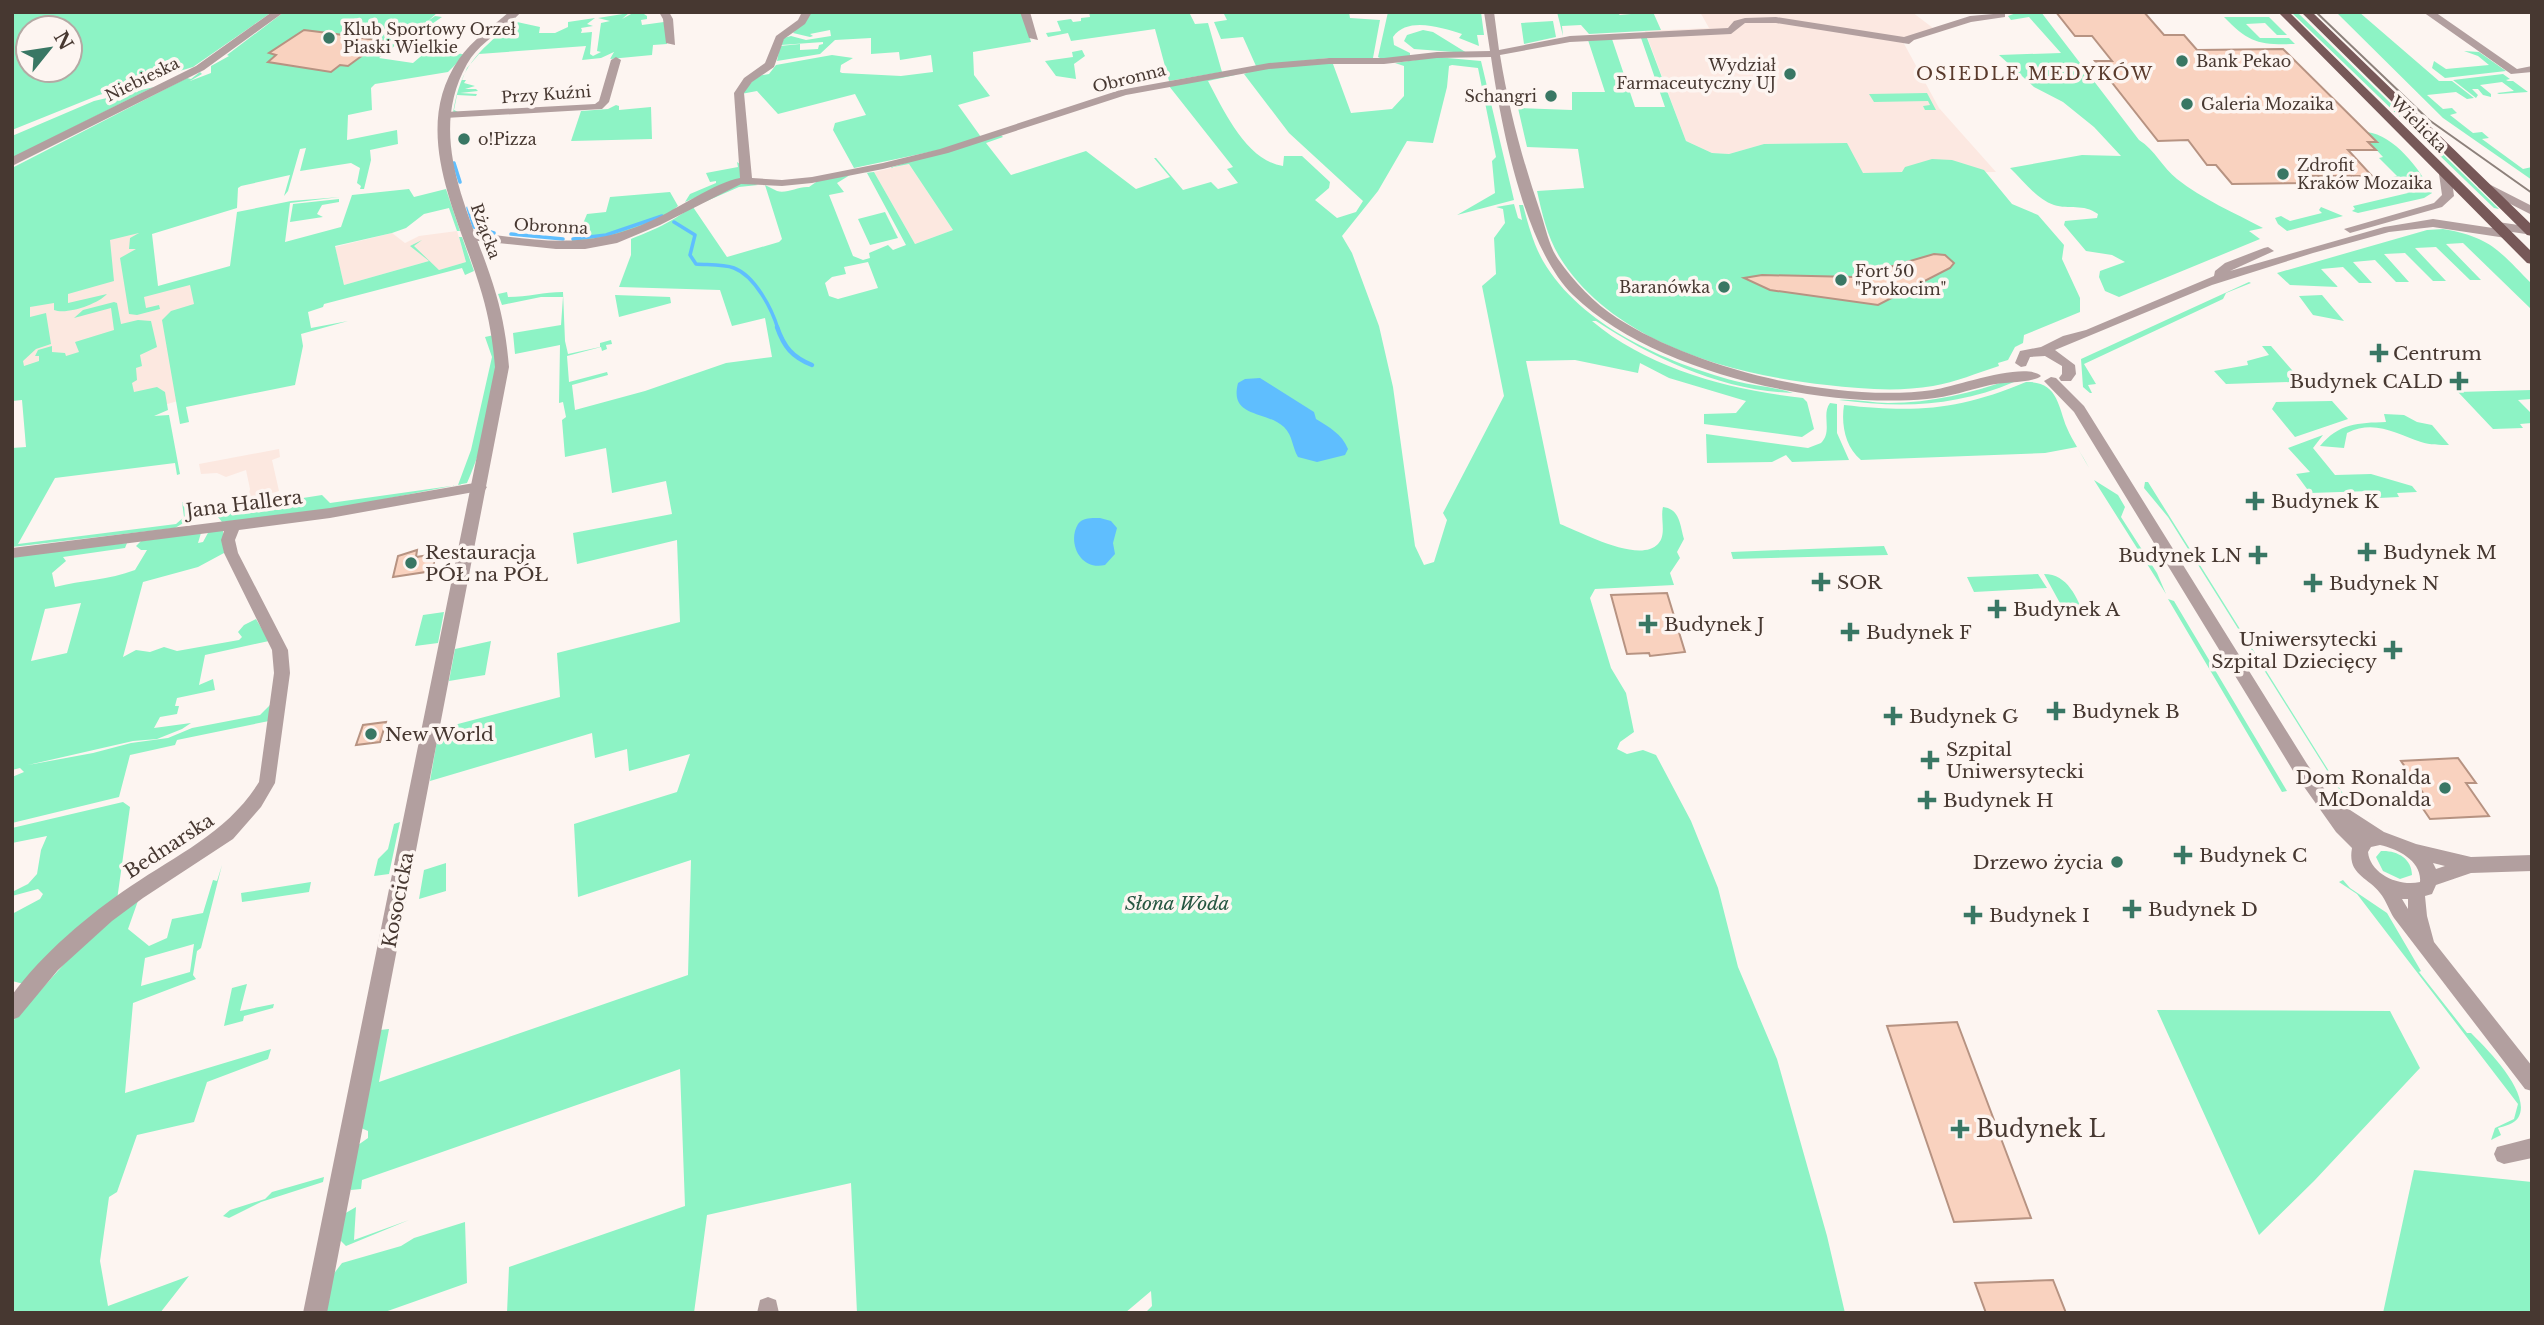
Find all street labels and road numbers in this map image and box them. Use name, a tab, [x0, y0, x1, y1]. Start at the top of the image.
street label: Niebieska	[102, 52, 182, 106]
street label: Obronna	[1090, 59, 1168, 97]
street label: Przy Kuźni	[500, 81, 592, 107]
street label: Wielicka	[2386, 91, 2451, 156]
street label: Rżącka	[467, 200, 505, 262]
street label: Obronna	[513, 214, 589, 238]
street label: Jana Hallera	[181, 485, 304, 523]
street label: Bednarska	[120, 808, 218, 883]
street label: Kosocicka	[377, 850, 419, 950]

